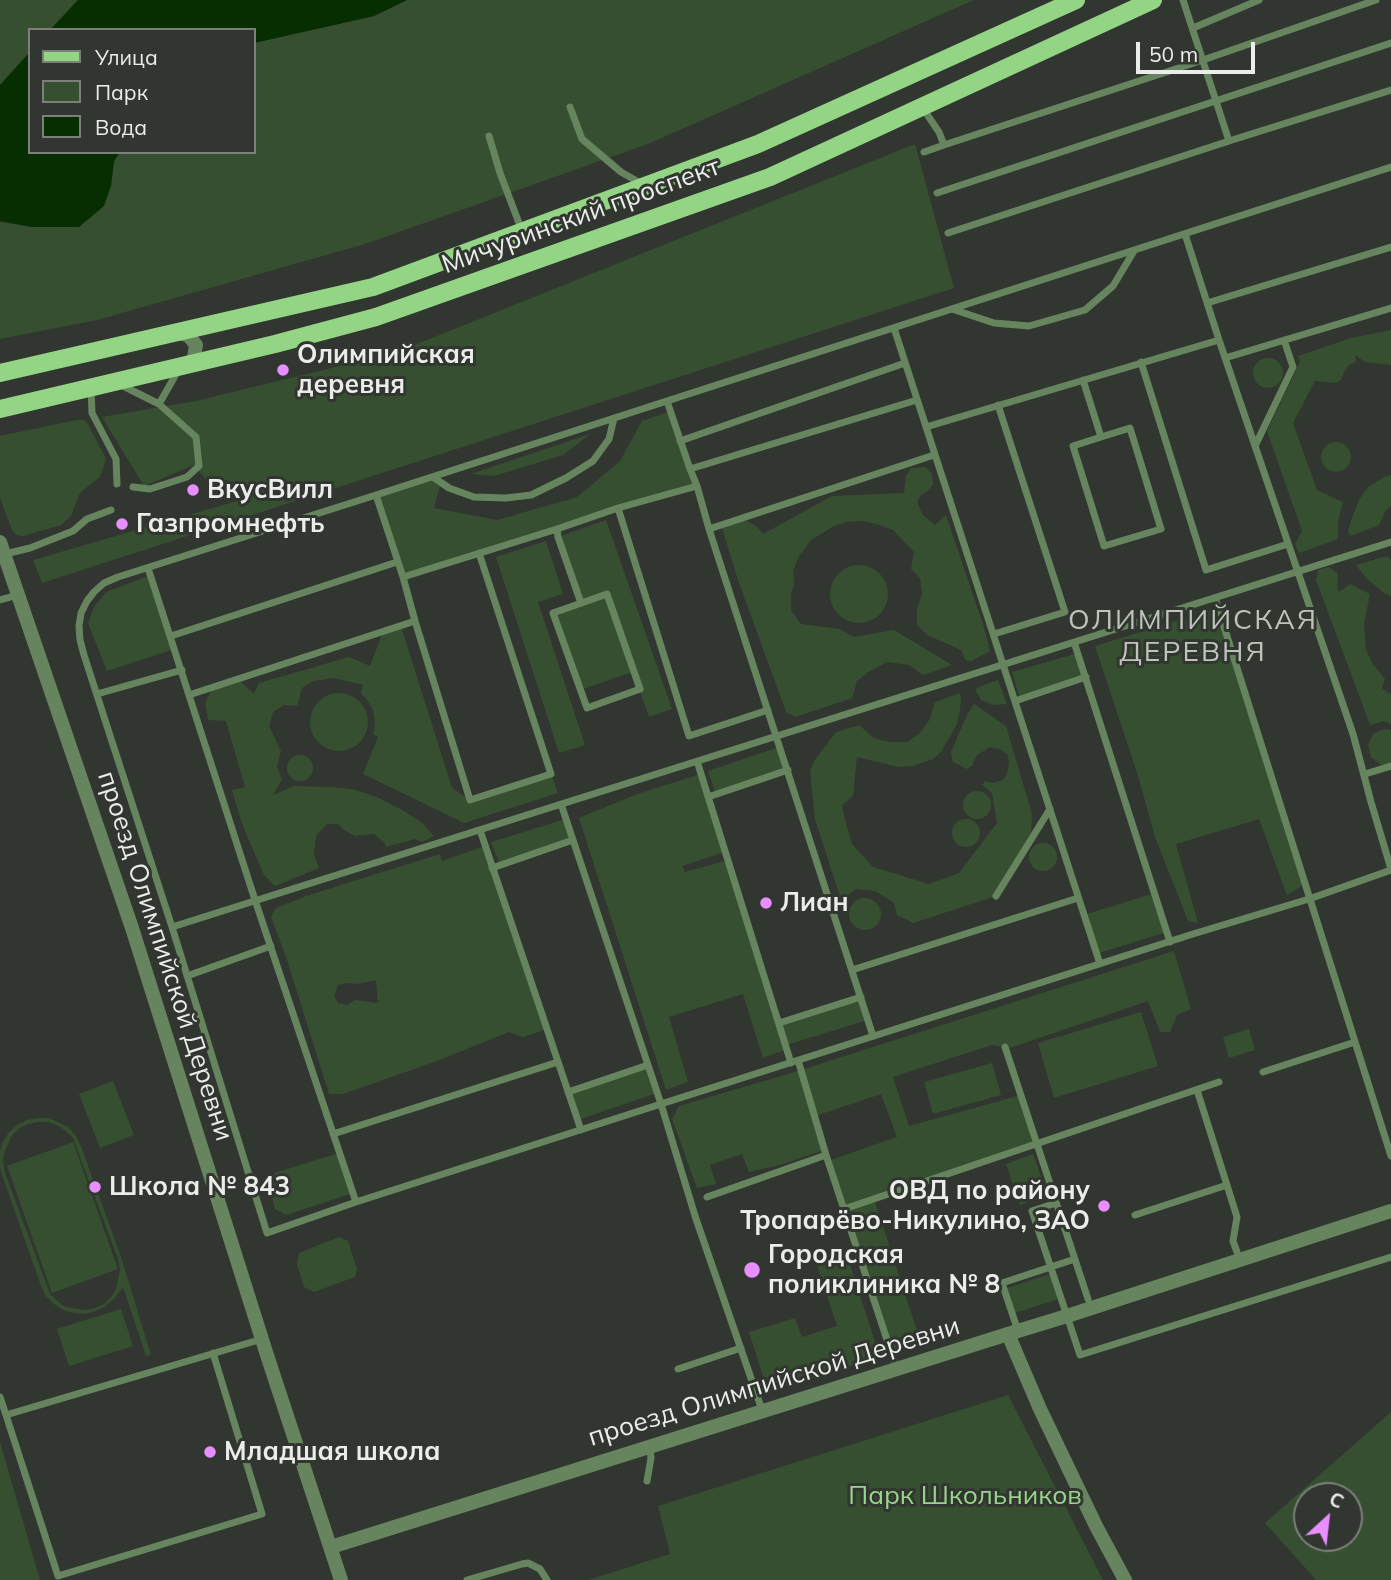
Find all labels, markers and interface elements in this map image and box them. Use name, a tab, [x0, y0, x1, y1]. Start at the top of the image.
legend	[28, 28, 256, 154]
scale bar	[1139, 28, 1258, 72]
text: 50 m	[1149, 41, 1198, 67]
text: Улица	[95, 44, 158, 70]
text: Парк	[95, 79, 148, 105]
text: Вода	[95, 114, 147, 140]
street label: Мичуринский проспект	[438, 151, 724, 281]
place label: Олимпийская деревня	[297, 339, 475, 400]
marker: Олимпийская деревня	[275, 362, 291, 378]
place label: ВкусВилл	[207, 474, 333, 506]
marker: ВкусВилл	[185, 482, 201, 498]
place label: Газпромнефть	[136, 508, 325, 540]
marker: Газпромнефть	[114, 516, 130, 532]
district label: ОЛИМПИЙСКАЯ ДЕРЕВНЯ	[1069, 604, 1317, 670]
street label: проезд Олимпийской Деревни	[90, 767, 240, 1145]
place label: Лиан	[780, 887, 849, 919]
marker: Лиан	[758, 895, 774, 911]
place label: Школа № 843	[109, 1171, 290, 1203]
place label: ОВД по району Тропарёво-Никулино, ЗАО	[740, 1175, 1090, 1236]
marker: Школа № 843	[87, 1179, 103, 1195]
marker: ОВД по району Тропарёво-Никулино, ЗАО	[1096, 1198, 1112, 1214]
place label: Городская поликлиника № 8	[768, 1239, 1000, 1300]
marker: Городская поликлиника № 8	[742, 1260, 762, 1280]
street label: проезд Олимпийской Деревни	[584, 1311, 964, 1453]
place label: Младшая школа	[224, 1436, 441, 1468]
marker: Младшая школа	[202, 1444, 218, 1460]
park label: Парк Школьников	[848, 1480, 1082, 1512]
north arrow	[1293, 1482, 1363, 1552]
text: С	[1325, 1486, 1348, 1514]

